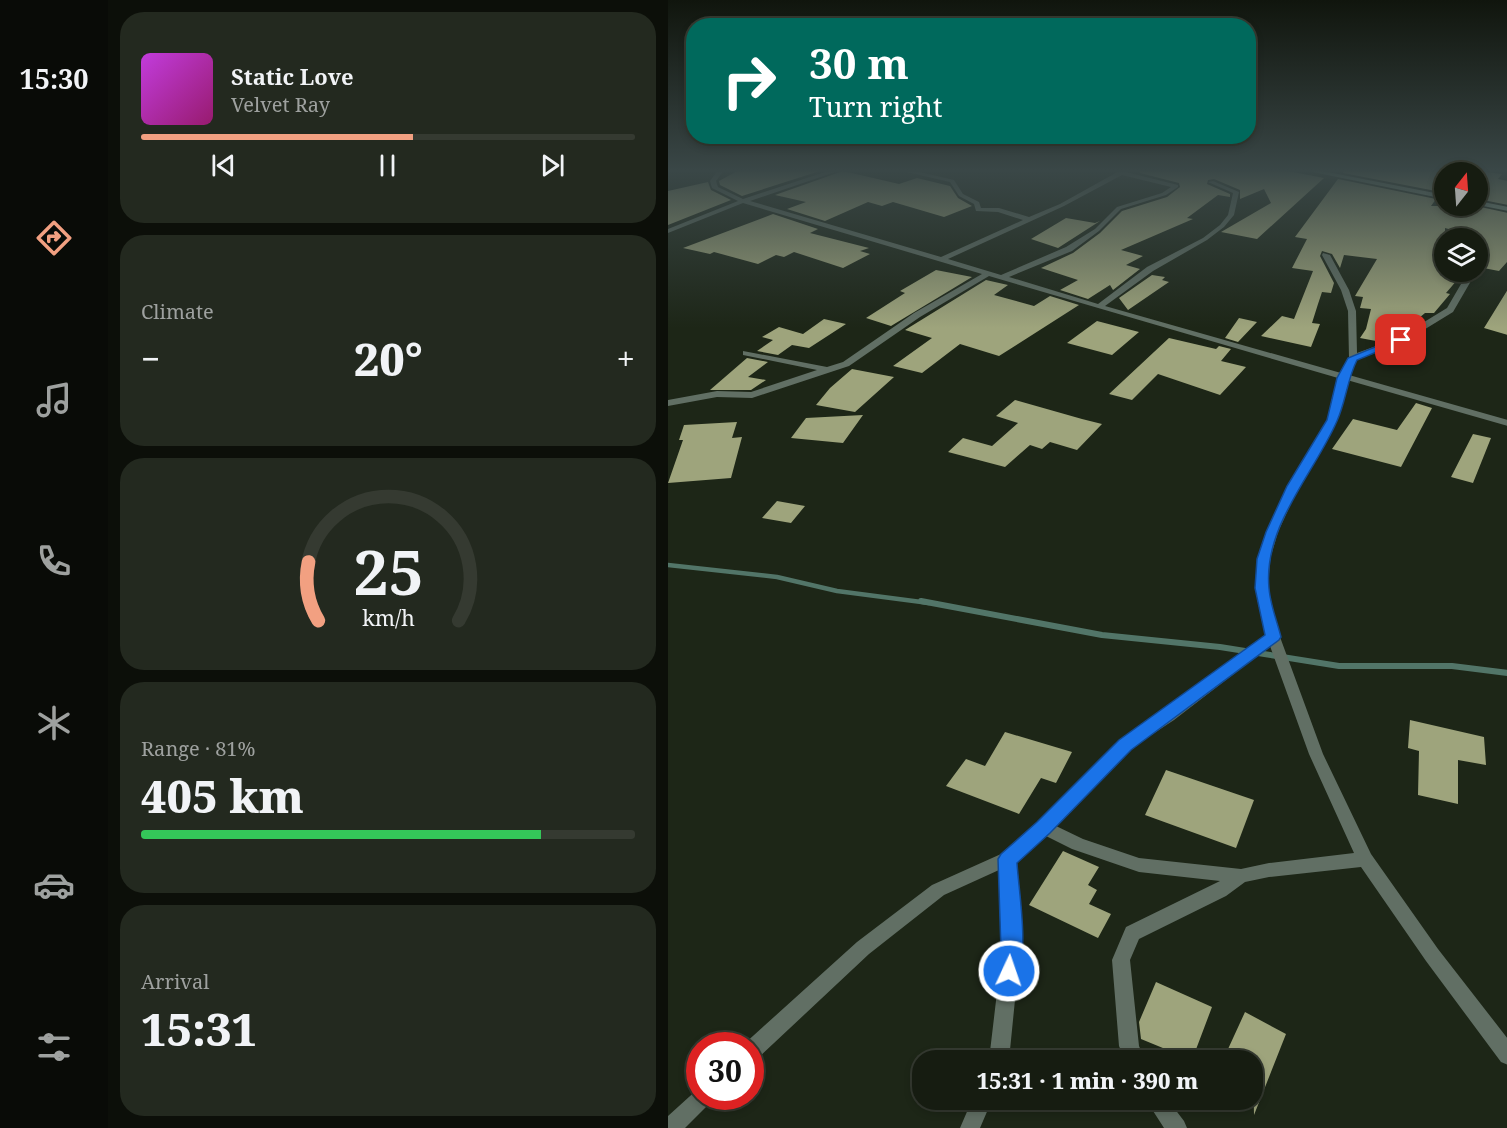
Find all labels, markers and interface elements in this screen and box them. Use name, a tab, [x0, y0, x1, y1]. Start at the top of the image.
text: 30 m	[809, 34, 909, 91]
icon: right	[710, 42, 788, 120]
text: 15:30	[19, 60, 89, 97]
text: Static Love	[231, 61, 354, 91]
text: Turn right	[809, 88, 942, 125]
text: Velvet Ray	[231, 91, 330, 118]
icon: previous	[207, 149, 240, 182]
icon: pause	[371, 149, 404, 182]
icon: next	[536, 149, 569, 182]
north arrow	[1434, 162, 1488, 216]
map controls	[1434, 162, 1488, 282]
icon: directions	[33, 217, 75, 259]
button: layers	[1434, 228, 1488, 282]
text: Climate	[141, 298, 214, 325]
pin	[1375, 314, 1426, 365]
icon: arrive	[1384, 323, 1417, 356]
text: 20°	[354, 328, 423, 389]
text: −	[141, 336, 160, 381]
text: +	[617, 336, 635, 381]
icon: music	[33, 379, 75, 421]
text: 25	[353, 528, 423, 613]
icon: phone	[33, 540, 75, 582]
text: km/h	[362, 603, 415, 632]
icon: climate	[33, 702, 75, 744]
text: Range · 81%	[141, 735, 255, 762]
text: 405 km	[141, 765, 304, 826]
icon: car	[33, 864, 75, 906]
position arrow	[977, 939, 1041, 1003]
text: Arrival	[141, 968, 209, 995]
text: 15:31	[141, 998, 257, 1059]
icon: filters	[33, 1026, 75, 1068]
speed limit sign: 30	[686, 1032, 764, 1110]
text: 15:31 · 1 min · 390 m	[977, 1065, 1198, 1095]

